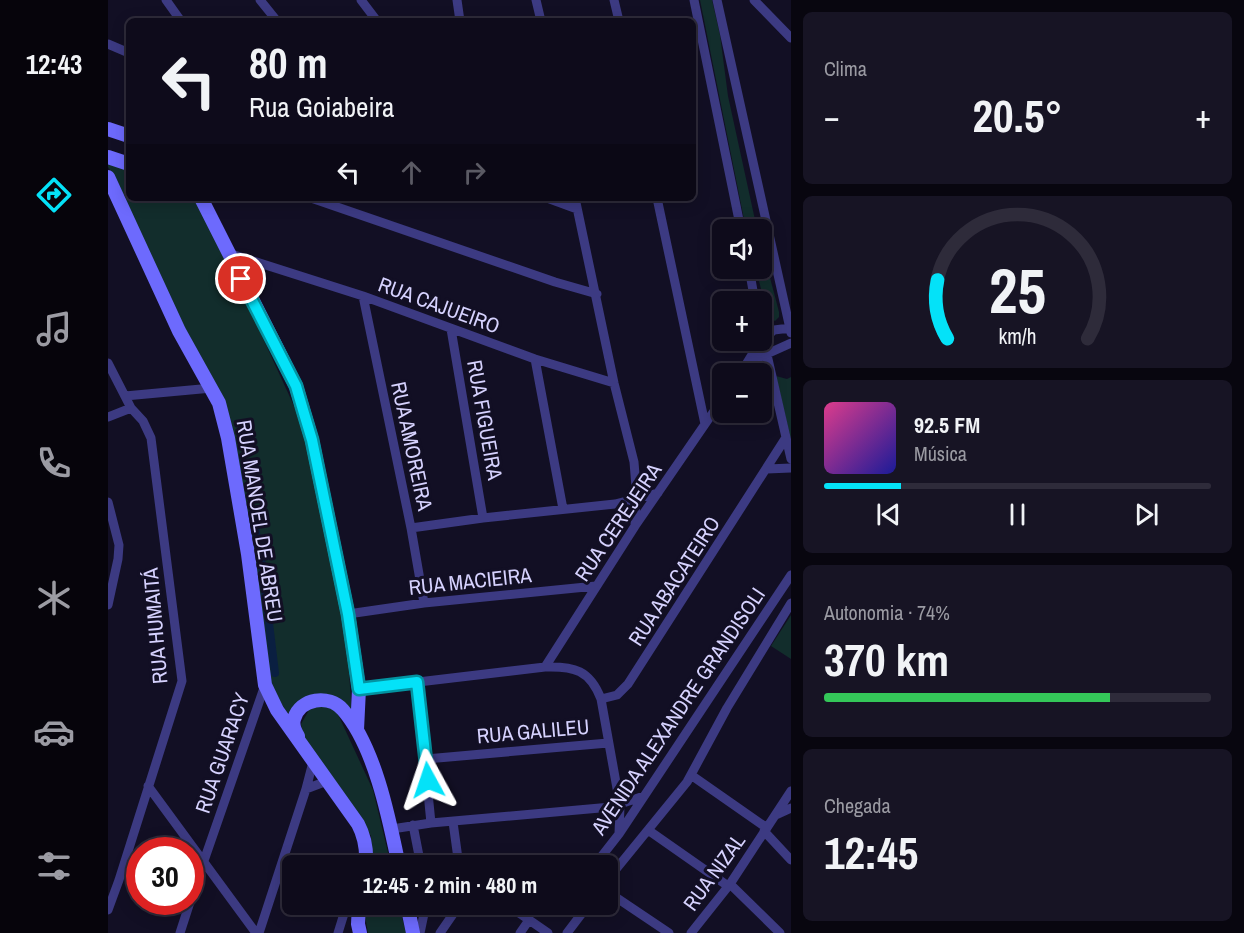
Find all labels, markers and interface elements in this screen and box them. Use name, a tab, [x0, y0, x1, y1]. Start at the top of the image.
text: 80 m	[249, 35, 328, 91]
icon: left	[150, 42, 228, 120]
text: 12:43	[26, 46, 82, 82]
text: Clima	[824, 55, 867, 82]
text: 20.5°	[973, 85, 1062, 146]
text: Rua Goiabeira	[249, 89, 394, 125]
text: −	[824, 94, 840, 138]
text: +	[1195, 94, 1211, 138]
icon: left	[332, 156, 365, 189]
icon: ahead	[395, 156, 428, 189]
icon: right	[458, 156, 491, 189]
icon: directions	[33, 174, 75, 216]
map controls	[712, 219, 772, 423]
button: sound	[712, 219, 772, 279]
text: 25	[989, 248, 1046, 332]
pin	[215, 253, 266, 304]
icon: arrive	[224, 262, 257, 295]
street label: RUA CAJUEIRO	[374, 270, 504, 340]
button: +	[712, 291, 772, 351]
icon: music	[33, 308, 75, 350]
text: km/h	[998, 323, 1037, 352]
street label: RUA FIGUEIRA	[460, 358, 510, 483]
button: −	[712, 363, 772, 423]
street label: RUA AMOREIRA	[384, 379, 440, 514]
text: 92.5 FM	[914, 410, 980, 440]
street label: RUA MANOEL DE ABREU	[230, 418, 290, 624]
text: Música	[914, 440, 967, 467]
icon: phone	[33, 442, 75, 484]
street label: RUA CEREJEIRA	[568, 457, 669, 587]
icon: previous	[872, 498, 905, 531]
icon: pause	[1001, 498, 1034, 531]
icon: next	[1130, 498, 1163, 531]
street label: RUA ABACATEIRO	[621, 511, 727, 651]
street label: RUA MACIEIRA	[407, 560, 533, 602]
street label: RUA HUMAITÁ	[135, 566, 175, 685]
icon: climate	[33, 577, 75, 619]
street label: AVENIDA ALEXANDRE GRANDISOLI	[584, 582, 772, 841]
text: Autonomia · 74%	[824, 599, 950, 626]
text: 370 km	[824, 629, 949, 690]
street label: RUA GUARACY	[188, 689, 256, 817]
icon: car	[33, 711, 75, 753]
street label: RUA GALILEU	[475, 712, 591, 750]
position arrow	[396, 748, 460, 812]
text: Chegada	[824, 792, 891, 819]
text: 12:45	[824, 822, 918, 883]
street label: RUA NIZAL	[676, 827, 752, 917]
speed limit sign: 30	[126, 837, 204, 915]
icon: filters	[33, 845, 75, 887]
text: 12:45 · 2 min · 480 m	[363, 870, 537, 900]

